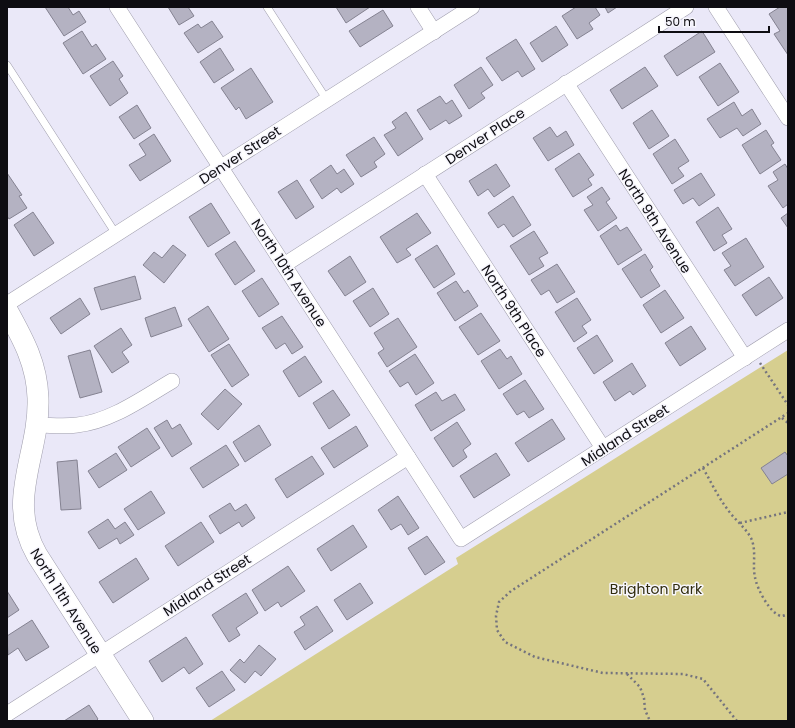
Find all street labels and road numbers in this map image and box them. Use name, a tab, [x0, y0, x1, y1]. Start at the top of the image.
street label: Denver Place	[441, 103, 529, 169]
street label: Denver Street	[195, 121, 285, 189]
street label: North 9th Avenue	[614, 165, 697, 277]
street label: North 10th Avenue	[246, 215, 332, 331]
street label: North 9th Place	[477, 261, 552, 361]
street label: Midland Street	[577, 399, 673, 471]
street label: North 11th Avenue	[25, 544, 107, 658]
street label: Midland Street	[159, 549, 255, 621]

